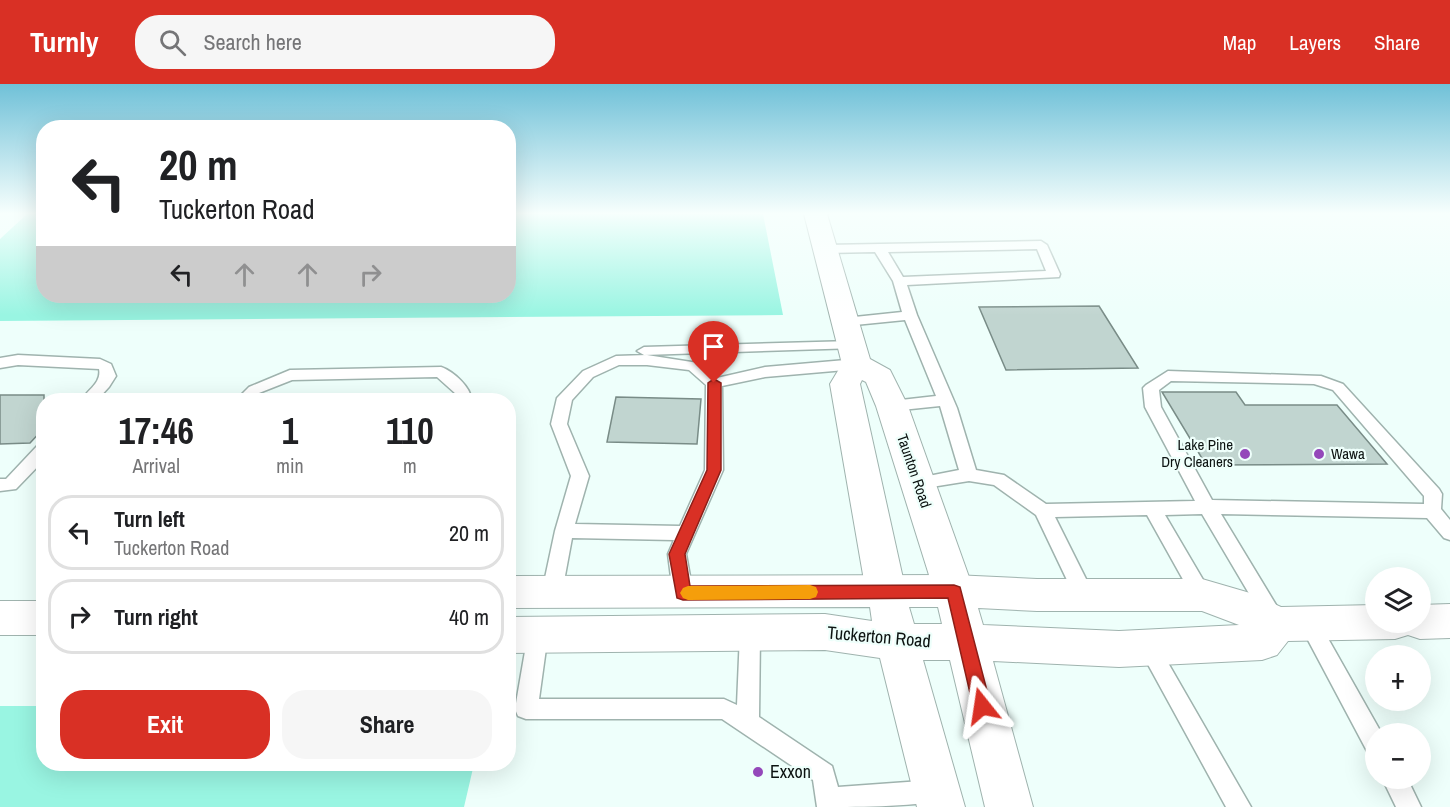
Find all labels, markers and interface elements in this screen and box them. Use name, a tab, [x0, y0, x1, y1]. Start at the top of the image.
search box	[135, 15, 555, 69]
text: Turnly	[30, 23, 99, 61]
icon: search	[156, 26, 189, 59]
text: Search here	[204, 27, 302, 57]
text: Map	[1223, 28, 1256, 57]
text: Layers	[1289, 28, 1341, 57]
text: Share	[1374, 28, 1420, 57]
text: 20 m	[159, 137, 238, 193]
icon: left	[60, 144, 138, 222]
text: Tuckerton Road	[159, 191, 315, 227]
icon: left	[165, 258, 198, 291]
icon: ahead	[228, 258, 261, 291]
icon: ahead	[291, 258, 324, 291]
icon: right	[354, 258, 387, 291]
pin	[688, 321, 739, 383]
icon: arrive	[697, 330, 730, 363]
text: 17:46	[118, 407, 194, 455]
text: 1	[282, 407, 298, 455]
text: 110	[386, 407, 434, 455]
street label: Taunton Road	[892, 431, 937, 511]
place label: Lake Pine Dry Cleaners	[1161, 434, 1233, 472]
place label: Wawa	[1331, 443, 1365, 464]
marker: Lake Pine Dry Cleaners	[1238, 447, 1252, 461]
marker: Wawa	[1312, 447, 1326, 461]
text: Arrival	[132, 452, 180, 479]
text: min	[276, 452, 304, 479]
text: m	[403, 452, 417, 479]
text: Turn left	[114, 504, 185, 534]
icon: left	[63, 516, 96, 549]
text: 20 m	[449, 518, 489, 548]
text: Tuckerton Road	[114, 534, 229, 561]
map controls	[1365, 567, 1431, 789]
button: layers	[1365, 567, 1431, 633]
icon: right	[63, 600, 96, 633]
text: Turn right	[114, 602, 198, 632]
text: 40 m	[449, 602, 489, 632]
street label: Tuckerton Road	[826, 620, 932, 653]
button: +	[1365, 645, 1431, 711]
position arrow	[950, 674, 1014, 738]
button: Exit	[60, 690, 270, 759]
button: Share	[282, 690, 492, 759]
button: −	[1365, 723, 1431, 789]
place label: Exxon	[770, 759, 811, 784]
marker: Exxon	[751, 765, 765, 779]

